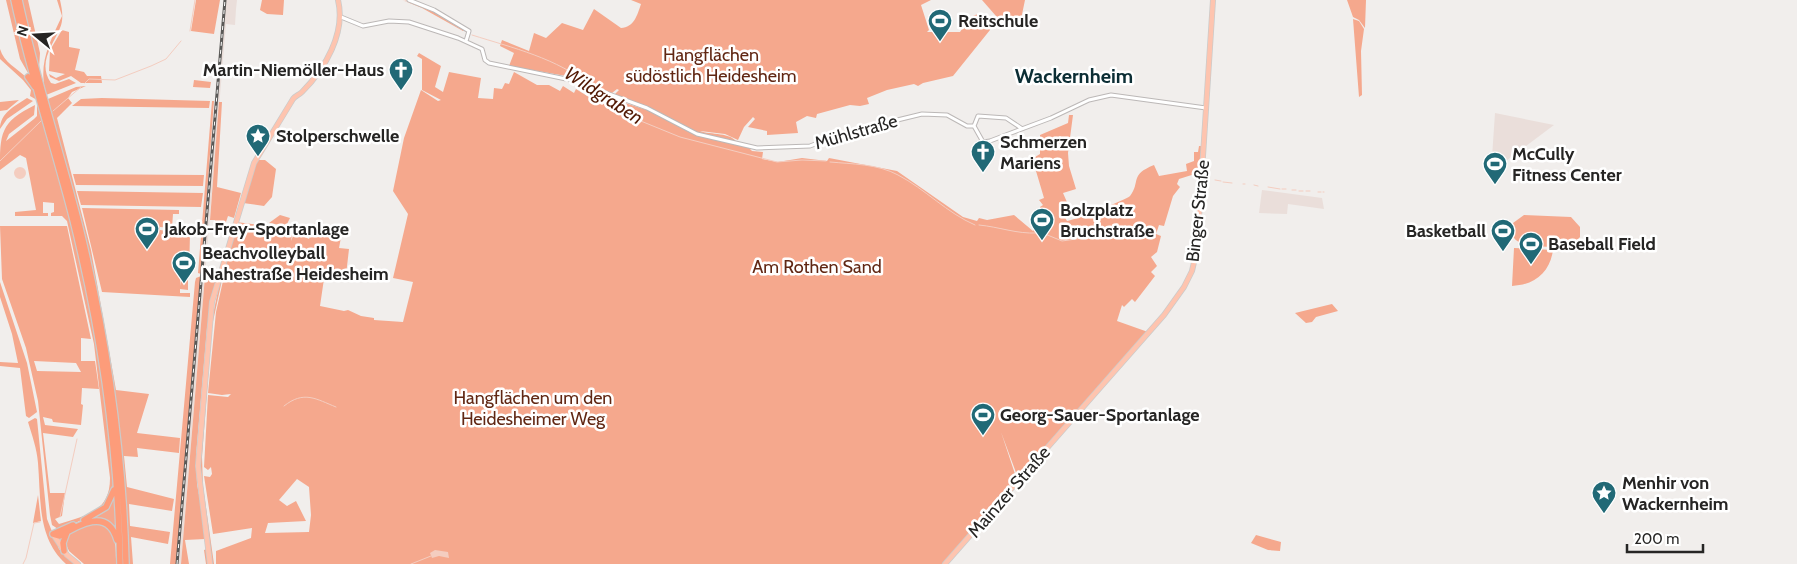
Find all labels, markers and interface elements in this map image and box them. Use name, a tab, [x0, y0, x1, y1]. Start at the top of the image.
sports icon: Reitschule	[927, 8, 953, 42]
north arrow	[10, 10, 60, 60]
place label: Reitschule	[958, 10, 1038, 32]
text: N	[13, 23, 33, 38]
park label: Hangflächen südöstlich Heidesheim	[625, 44, 797, 87]
church icon: Martin-Niemöller-Haus	[388, 57, 414, 91]
place label: Martin-Niemöller-Haus	[203, 59, 384, 81]
water label: Wildgraben	[560, 62, 647, 129]
district label: Wackernheim	[1015, 64, 1133, 88]
street label: Mühlstraße	[812, 110, 900, 154]
place icon: Stolperschwelle	[245, 123, 271, 157]
place label: Stolperschwelle	[276, 125, 399, 147]
place label: Schmerzen Mariens	[1000, 131, 1087, 174]
church icon: Schmerzen Mariens	[970, 139, 996, 173]
place label: McCully Fitness Center	[1512, 143, 1622, 186]
sports icon: McCully Fitness Center	[1482, 151, 1508, 185]
street label: Binger Straße	[1182, 159, 1214, 263]
place label: Bolzplatz Bruchstraße	[1060, 199, 1154, 242]
sports icon: Bolzplatz Bruchstraße	[1029, 207, 1055, 241]
sports icon: Jakob-Frey-Sportanlage	[134, 216, 160, 250]
place label: Jakob-Frey-Sportanlage	[163, 218, 349, 240]
sports icon: Basketball	[1490, 218, 1516, 252]
place label: Basketball	[1406, 220, 1486, 242]
sports icon: Baseball Field	[1518, 231, 1544, 265]
place label: Baseball Field	[1548, 233, 1656, 255]
place label: Beachvolleyball Nahestraße Heidesheim	[202, 242, 389, 285]
sports icon: Beachvolleyball Nahestraße Heidesheim	[171, 250, 197, 284]
park label: Am Rothen Sand	[752, 256, 882, 278]
park label: Hangflächen um den Heidesheimer Weg	[454, 387, 612, 430]
sports icon: Georg-Sauer-Sportanlage	[970, 402, 996, 436]
place label: Georg-Sauer-Sportanlage	[1000, 404, 1200, 426]
street label: Mainzer Straße	[963, 442, 1055, 542]
place label: Menhir von Wackernheim	[1622, 472, 1729, 515]
place icon: Menhir von Wackernheim	[1591, 480, 1617, 514]
scale bar	[1627, 522, 1703, 554]
text: 200 m	[1634, 530, 1679, 548]

